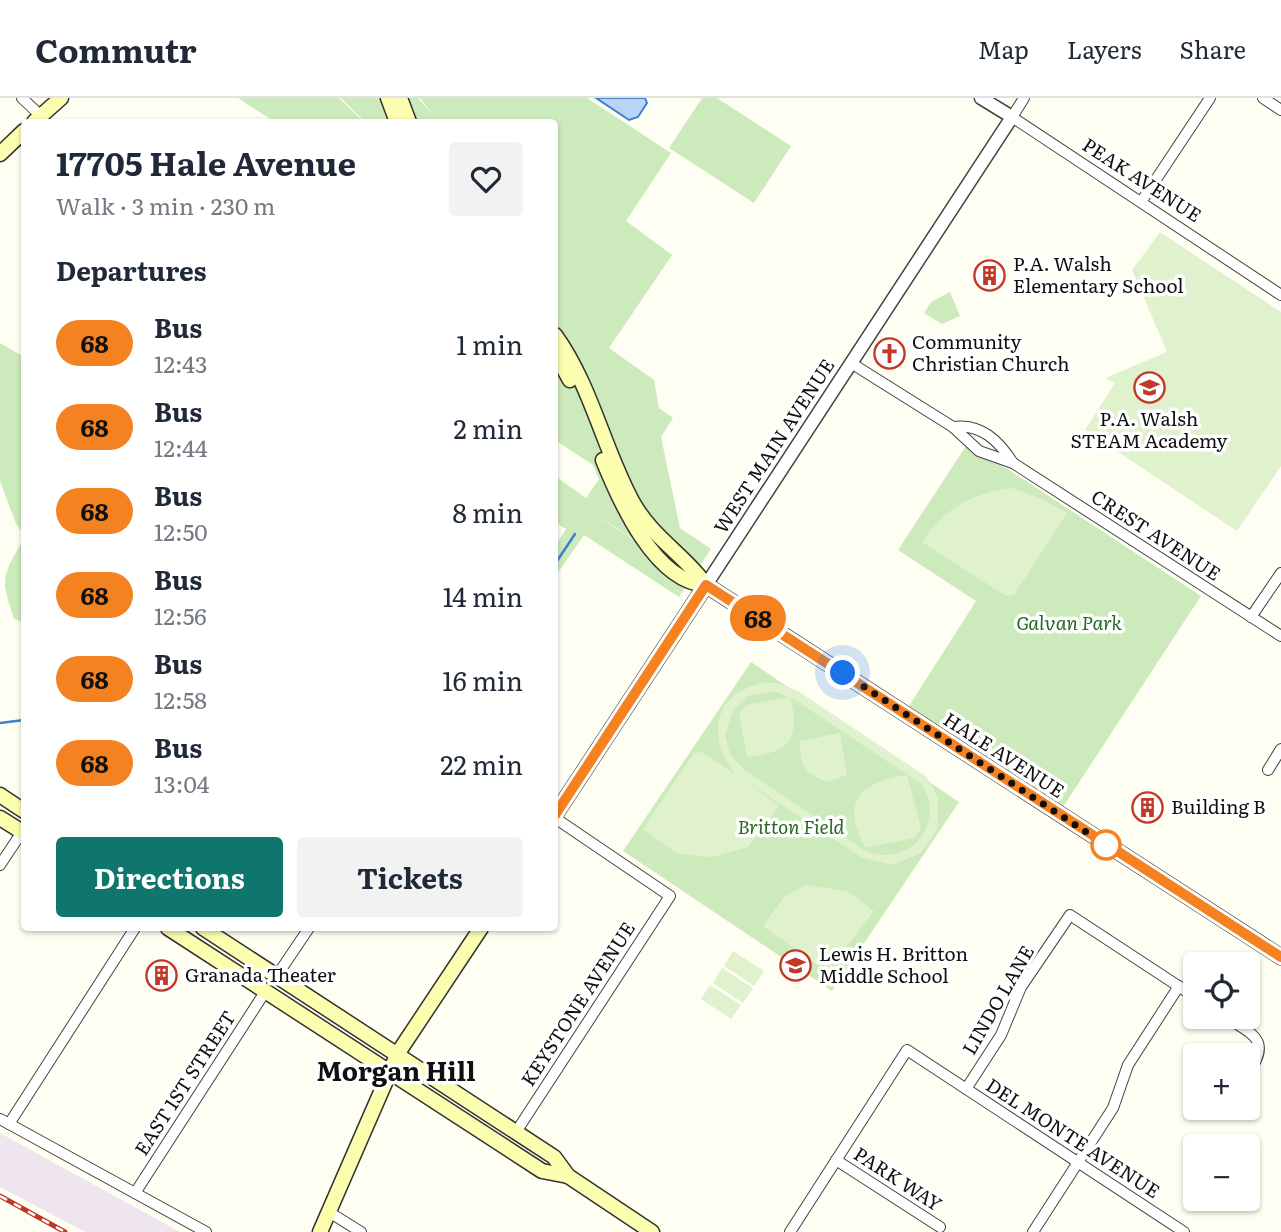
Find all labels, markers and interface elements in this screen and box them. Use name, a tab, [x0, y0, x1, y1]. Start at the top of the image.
text: Commutr	[35, 24, 197, 73]
text: Map	[978, 31, 1029, 66]
text: Layers	[1067, 31, 1141, 66]
text: Share	[1179, 31, 1246, 66]
street label: PEAK AVENUE	[1077, 130, 1208, 228]
text: 17705 Hale Avenue	[56, 137, 356, 186]
button: heart	[449, 142, 523, 216]
text: Walk · 3 min · 230 m	[56, 188, 275, 222]
place label: P.A. Walsh Elementary School	[1013, 249, 1184, 299]
text: Departures	[56, 250, 207, 289]
building icon: P.A. Walsh Elementary School	[973, 258, 1007, 292]
text: Bus	[154, 307, 202, 346]
text: 1 min	[456, 324, 523, 363]
text: 68	[80, 325, 109, 360]
place label: Community Christian Church	[912, 327, 1070, 377]
church icon: Community Christian Church	[872, 336, 906, 370]
text: 12:43	[154, 346, 207, 380]
street label: WEST MAIN AVENUE	[706, 352, 840, 538]
school or university icon: P.A. Walsh STEAM Academy	[1132, 371, 1166, 405]
text: Bus	[154, 391, 202, 430]
place label: P.A. Walsh STEAM Academy	[1071, 404, 1227, 454]
text: 2 min	[454, 408, 523, 447]
text: 68	[80, 409, 109, 444]
text: 12:44	[154, 430, 208, 464]
text: Bus	[154, 475, 202, 514]
street label: CREST AVENUE	[1086, 482, 1227, 587]
text: 8 min	[452, 492, 523, 531]
text: 68	[80, 493, 109, 528]
text: 12:50	[154, 514, 208, 548]
text: Bus	[154, 559, 202, 598]
text: 14 min	[443, 576, 523, 615]
text: 68	[80, 577, 109, 612]
line badge: 68	[726, 595, 790, 641]
text: 12:56	[154, 598, 207, 632]
text: 68	[744, 600, 772, 635]
park label: Galvan Park	[1016, 608, 1122, 636]
text: Bus	[154, 643, 202, 682]
your location	[825, 655, 860, 690]
text: 16 min	[442, 660, 523, 699]
text: 68	[80, 661, 109, 696]
text: 12:58	[154, 682, 207, 716]
street label: HALE AVENUE	[939, 704, 1071, 804]
text: Bus	[154, 727, 202, 766]
text: 22 min	[440, 744, 523, 783]
text: 68	[80, 745, 109, 780]
text: 13:04	[154, 766, 209, 800]
building icon: Building B	[1131, 790, 1165, 824]
place label: Building B	[1171, 792, 1266, 820]
park label: Britton Field	[738, 812, 845, 840]
unlabelled marker	[1091, 830, 1121, 860]
button: Directions	[56, 837, 283, 917]
button: Tickets	[297, 837, 523, 917]
street label: KEYSTONE AVENUE	[513, 916, 641, 1091]
place label: Lewis H. Britton Middle School	[819, 939, 968, 989]
street label: LINDO LANE	[954, 939, 1040, 1060]
school or university icon: Lewis H. Britton Middle School	[779, 948, 813, 982]
map controls	[1183, 952, 1260, 1211]
button: locate	[1183, 952, 1260, 1029]
building icon: Granada Theater	[145, 958, 179, 992]
place label: Granada Theater	[185, 960, 336, 988]
street label: EAST 1ST STREET	[127, 1004, 242, 1160]
button: +	[1183, 1043, 1260, 1120]
district label: Morgan Hill	[316, 1050, 476, 1089]
street label: DEL MONTE AVENUE	[981, 1070, 1166, 1204]
button: −	[1183, 1134, 1260, 1211]
street label: PARK WAY	[849, 1139, 949, 1217]

